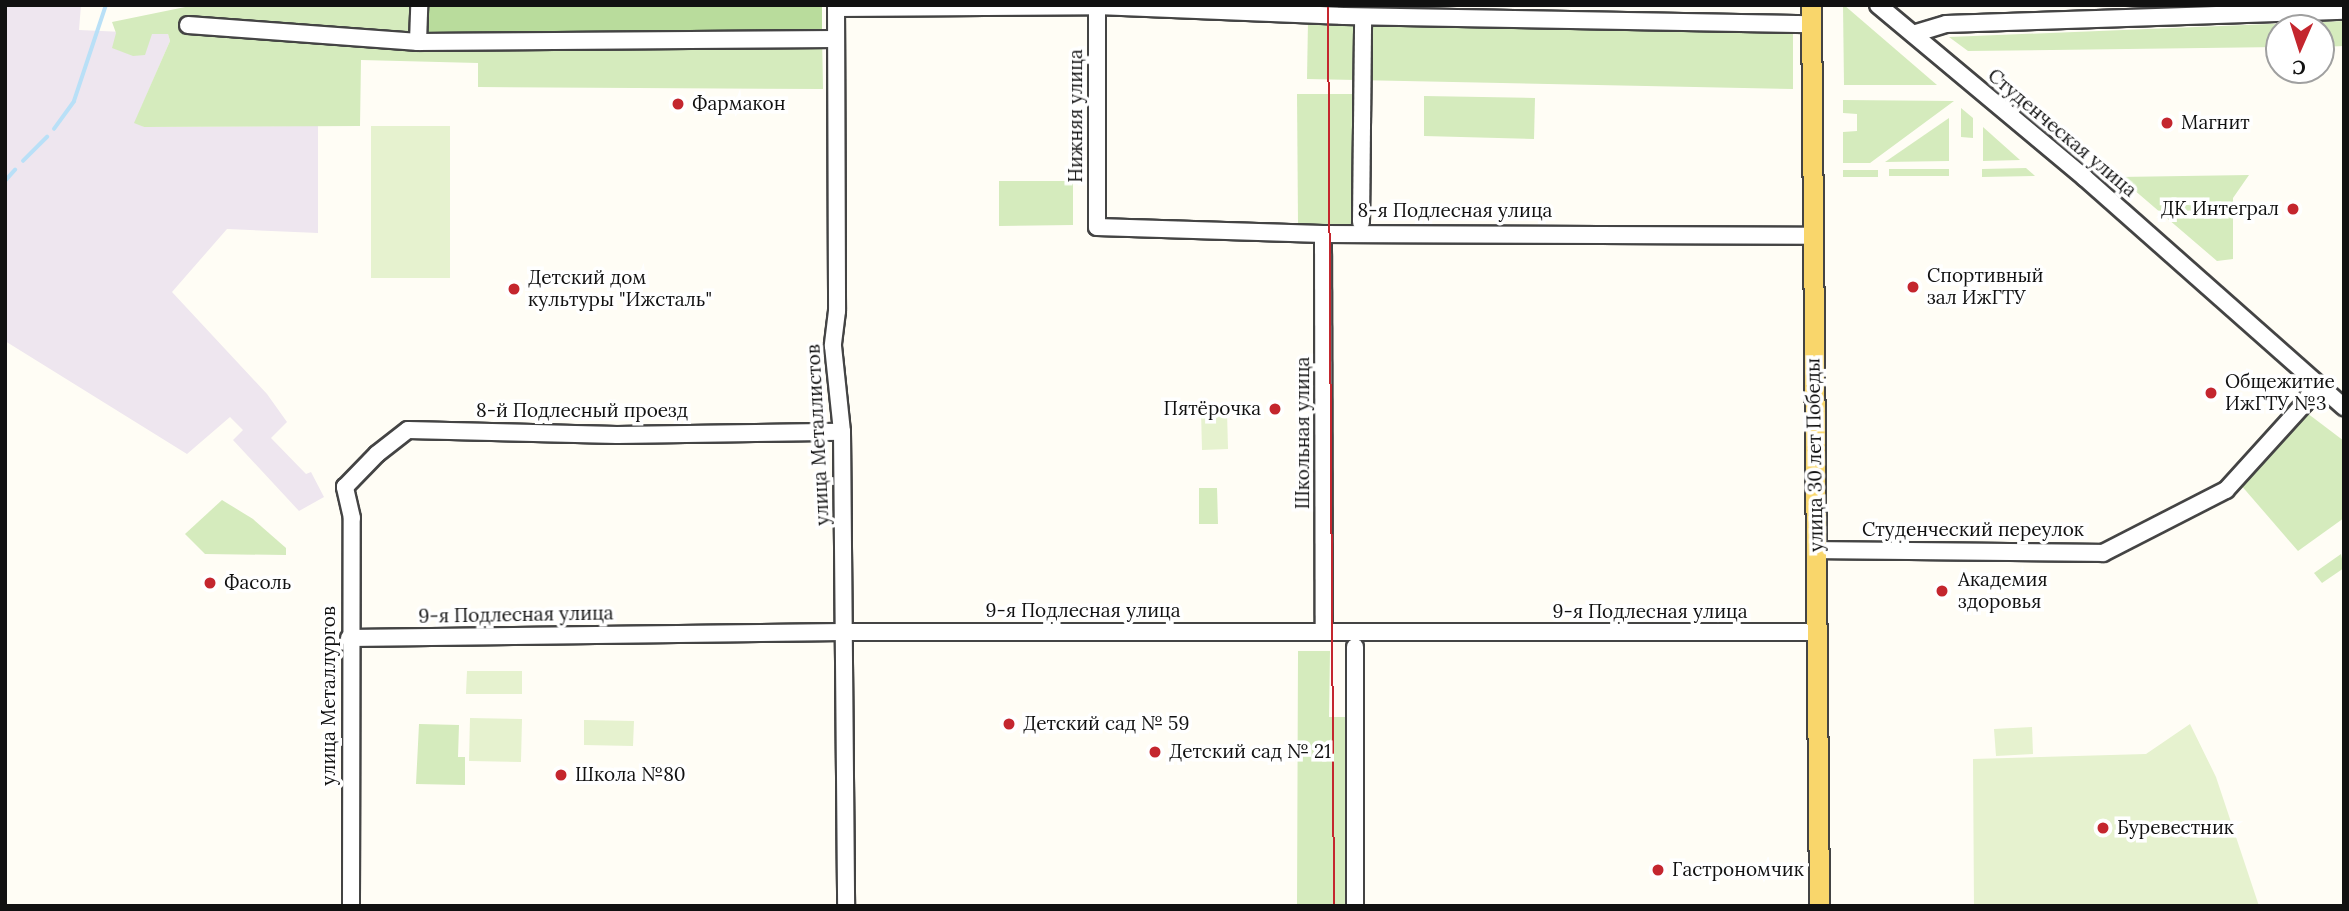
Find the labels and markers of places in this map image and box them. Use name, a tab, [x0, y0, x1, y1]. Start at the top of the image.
place label: Фармакон	[692, 93, 786, 115]
marker: Фармакон	[670, 96, 686, 112]
place label: Магнит	[2181, 112, 2250, 134]
marker: Магнит	[2159, 115, 2175, 131]
place label: ДК Интеграл	[2161, 198, 2279, 220]
marker: ДК Интеграл	[2285, 201, 2301, 217]
place label: Спортивный зал ИжГТУ	[1927, 265, 2043, 309]
place label: Детский дом культуры "Ижсталь"	[528, 267, 712, 311]
marker: Спортивный зал ИжГТУ	[1905, 279, 1921, 295]
marker: Детский дом культуры "Ижсталь"	[506, 281, 522, 297]
place label: Общежитие ИжГТУ №3	[2225, 371, 2335, 415]
marker: Общежитие ИжГТУ №3	[2203, 385, 2219, 401]
place label: Пятёрочка	[1163, 398, 1261, 420]
marker: Пятёрочка	[1267, 401, 1283, 417]
place label: Академия здоровья	[1958, 569, 2048, 613]
place label: Фасоль	[224, 572, 291, 594]
marker: Фасоль	[202, 575, 218, 591]
marker: Академия здоровья	[1932, 581, 1952, 601]
place label: Детский сад № 59	[1023, 713, 1189, 735]
marker: Детский сад № 59	[1001, 716, 1017, 732]
place label: Детский сад № 21	[1169, 741, 1331, 763]
marker: Детский сад № 21	[1147, 744, 1163, 760]
place label: Школа №80	[575, 764, 686, 786]
marker: Школа №80	[553, 767, 569, 783]
place label: Буревестник	[2117, 817, 2234, 839]
marker: Буревестник	[2095, 820, 2111, 836]
place label: Гастрономчик	[1672, 859, 1804, 881]
marker: Гастрономчик	[1650, 862, 1666, 878]

